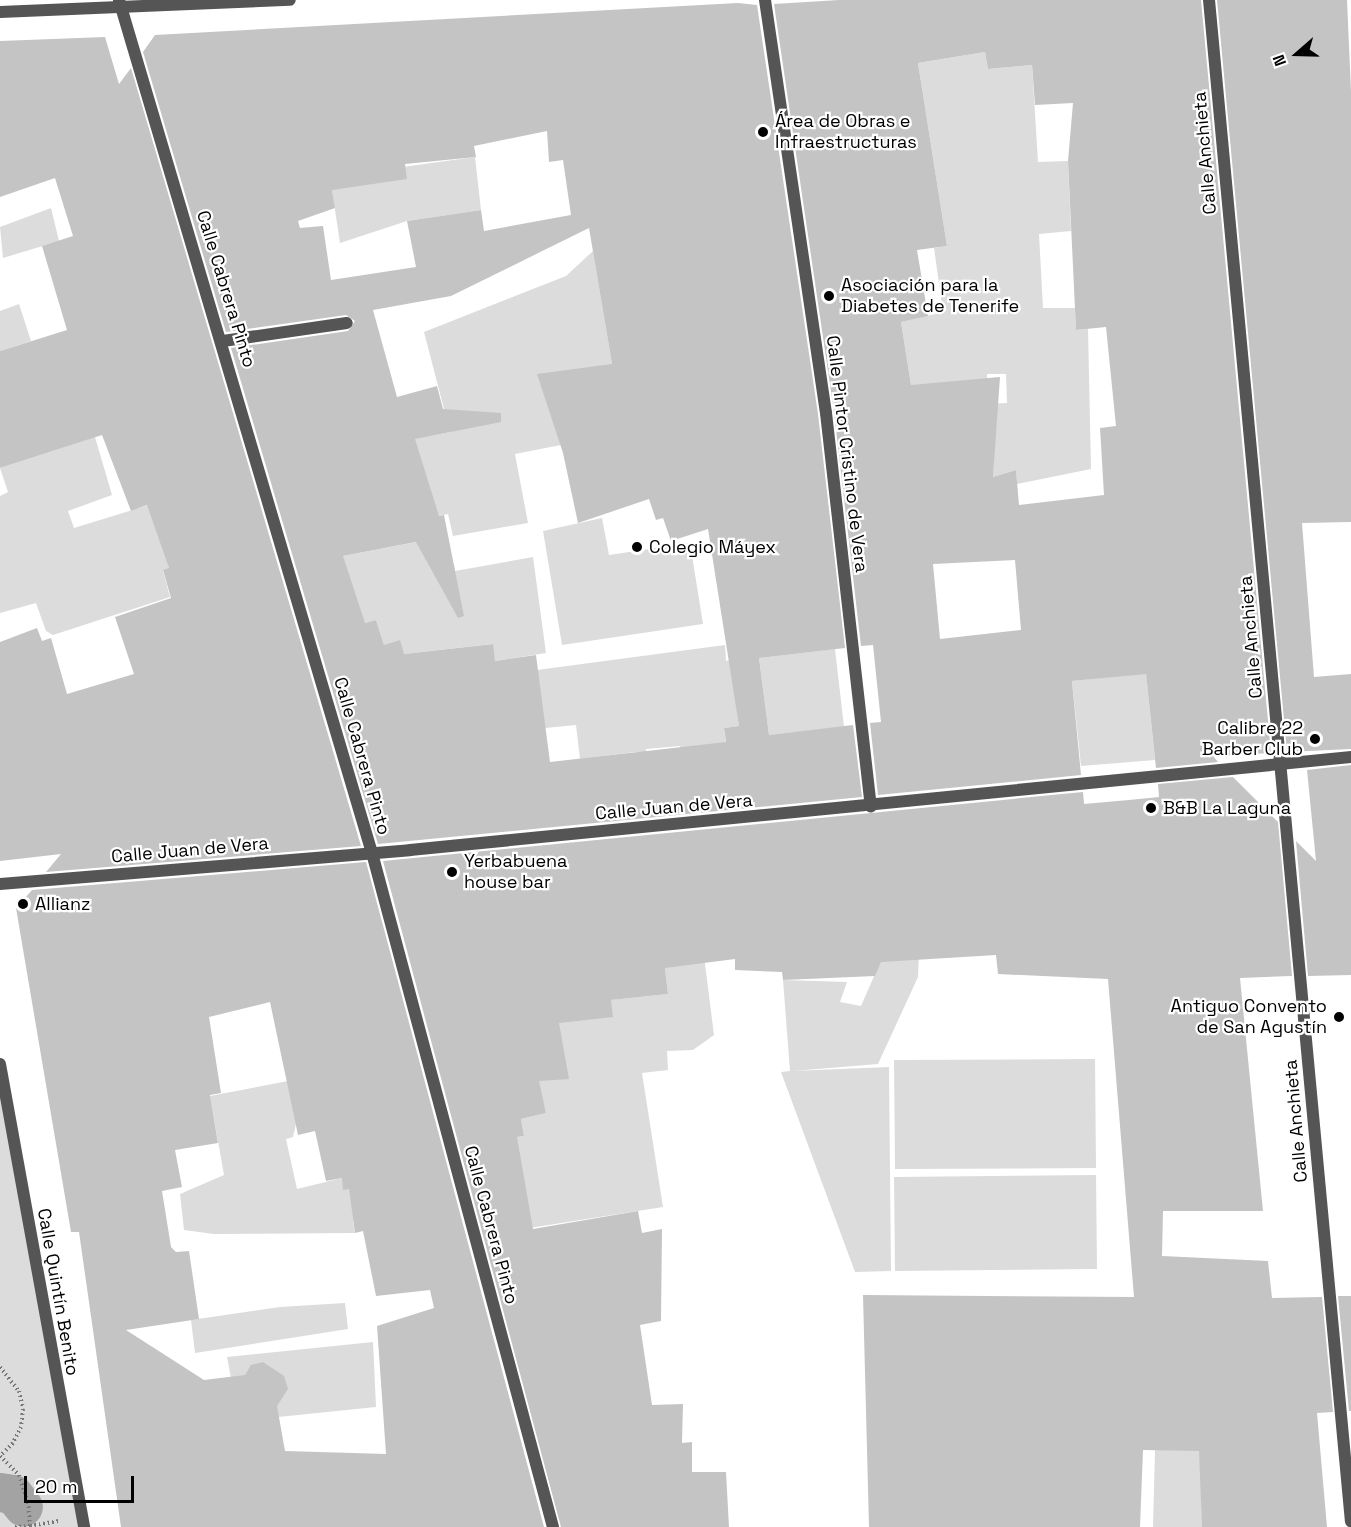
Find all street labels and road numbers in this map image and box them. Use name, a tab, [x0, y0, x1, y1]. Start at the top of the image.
street label: Calle Anchieta	[1189, 91, 1221, 215]
street label: Calle Cabrera Pinto	[192, 208, 260, 370]
street label: Calle Pintor Cristino de Vera	[822, 334, 872, 574]
street label: Calle Anchieta	[1235, 575, 1267, 699]
street label: Calle Cabrera Pinto	[329, 675, 395, 837]
street label: Calle Juan de Vera	[594, 789, 754, 825]
street label: Calle Juan de Vera	[110, 832, 270, 868]
street label: Calle Anchieta	[1280, 1059, 1312, 1183]
street label: Calle Cabrera Pinto	[459, 1143, 523, 1307]
street label: Calle Quintín Benito	[33, 1207, 83, 1377]

